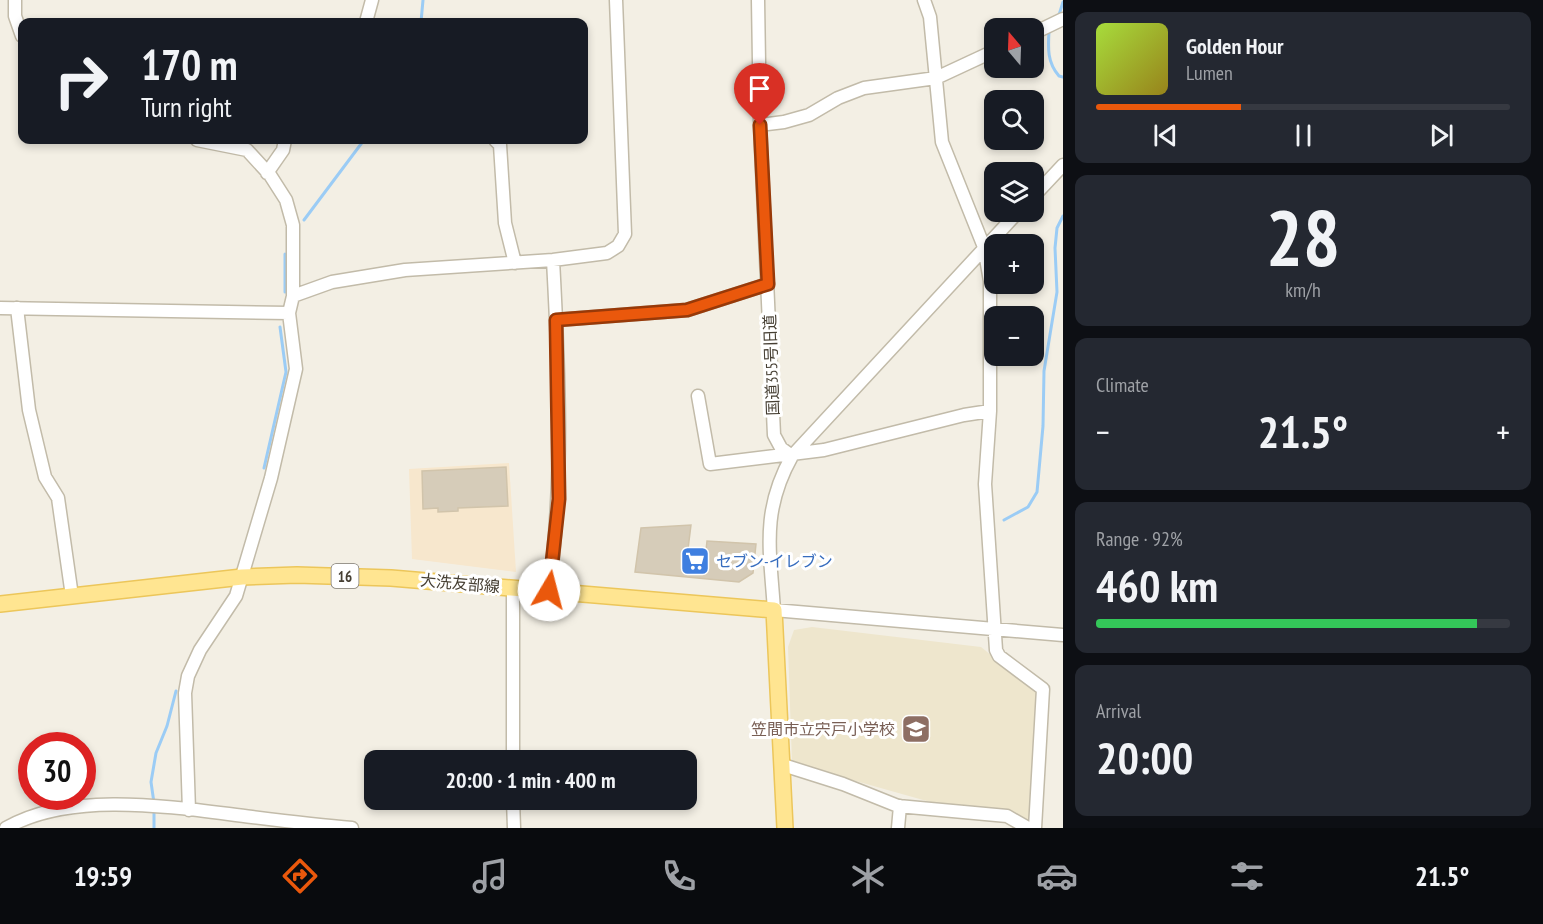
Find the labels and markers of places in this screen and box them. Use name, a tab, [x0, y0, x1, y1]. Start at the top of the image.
pin	[734, 63, 785, 125]
supermarket icon: セブン-イレブン	[679, 545, 711, 577]
place label: セブン-イレブン	[716, 551, 833, 571]
school or university icon: 笠間市立宍戸小学校	[900, 713, 932, 745]
place label: 笠間市立宍戸小学校	[751, 719, 895, 739]

